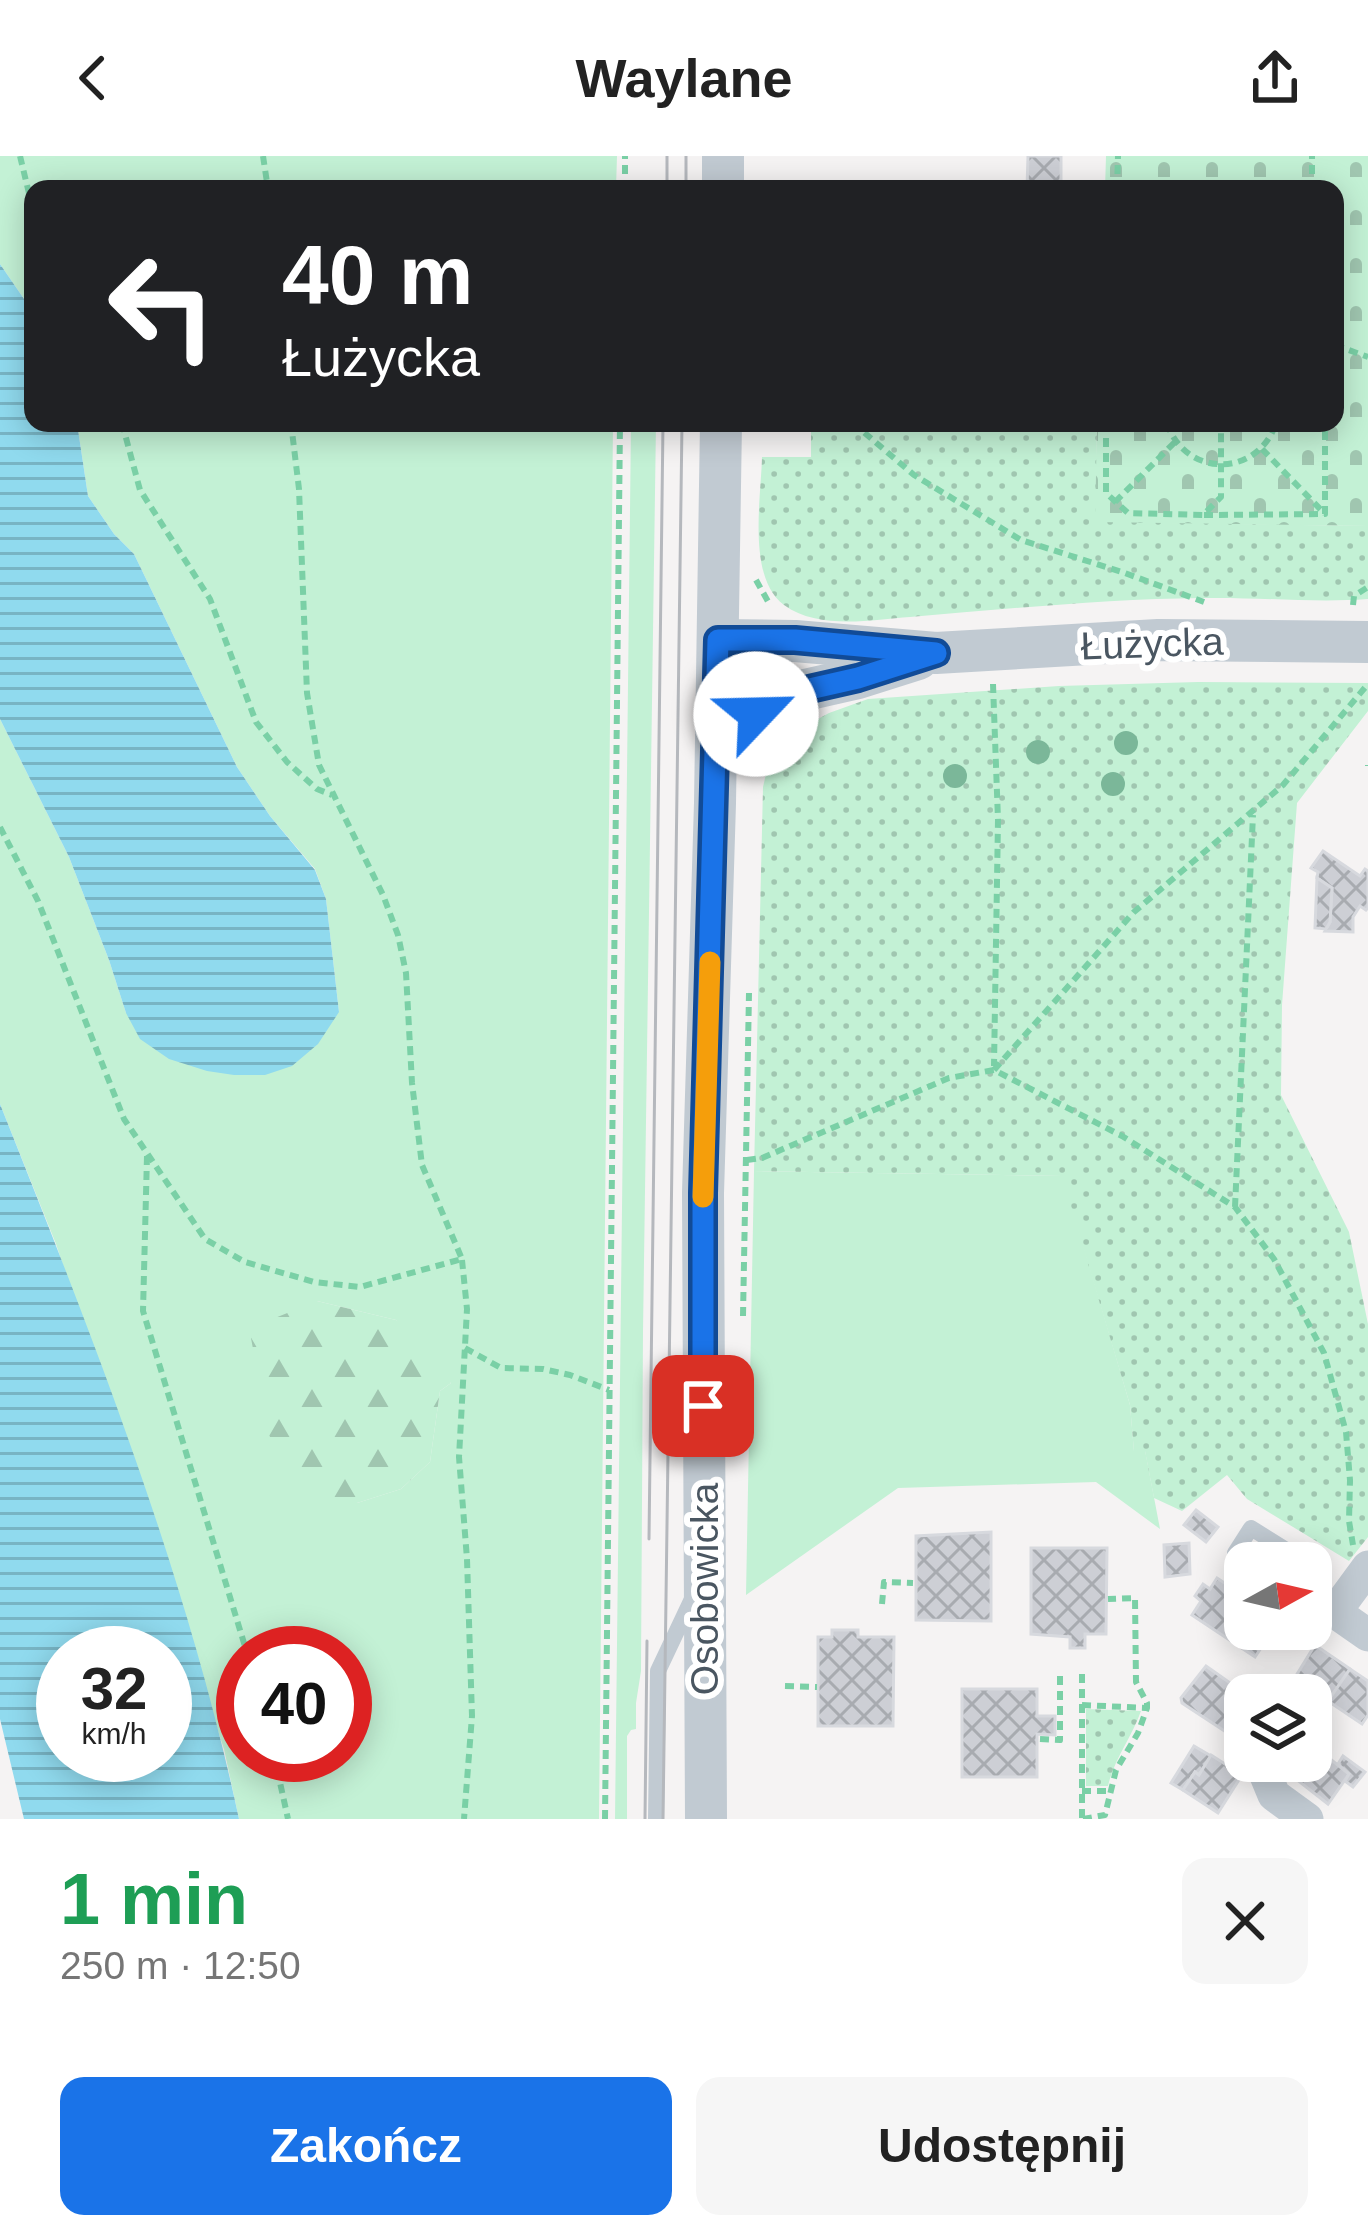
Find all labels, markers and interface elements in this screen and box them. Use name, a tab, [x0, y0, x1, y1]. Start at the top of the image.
icon: back	[60, 45, 126, 111]
icon: share	[1242, 45, 1308, 111]
text: Waylane	[575, 48, 793, 108]
icon: left	[84, 228, 240, 384]
text: 40 m	[282, 228, 473, 322]
text: Łużycka	[282, 327, 480, 387]
street label: Łużycka	[1080, 620, 1225, 667]
position arrow	[693, 651, 819, 777]
pin	[652, 1355, 754, 1457]
icon: arrive	[670, 1373, 736, 1439]
street label: Osobowicka	[683, 1482, 726, 1695]
north arrow	[1224, 1542, 1332, 1650]
map controls	[1224, 1542, 1332, 1782]
speed limit sign: 40	[216, 1626, 372, 1782]
text: 32	[81, 1655, 147, 1722]
button: layers	[1224, 1674, 1332, 1782]
text: km/h	[81, 1717, 147, 1750]
button: close	[1182, 1858, 1308, 1984]
text: 1 min	[60, 1859, 248, 1939]
text: 250 m · 12:50	[60, 1944, 301, 1987]
button: Zakończ	[60, 2077, 672, 2215]
button: Udostępnij	[696, 2077, 1308, 2215]

